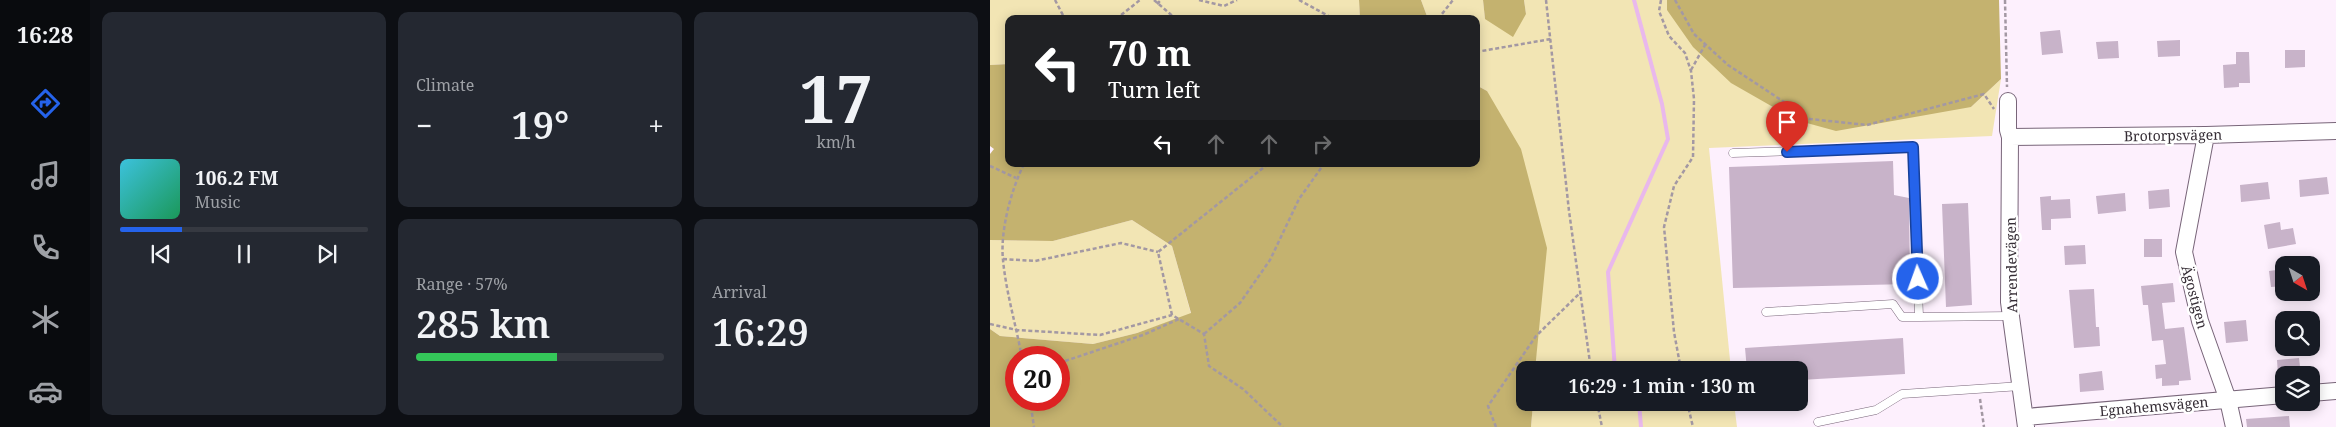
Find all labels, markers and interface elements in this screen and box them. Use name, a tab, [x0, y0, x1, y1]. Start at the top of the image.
text: 16:28	[17, 19, 73, 49]
text: 70 m	[1108, 29, 1191, 76]
icon: left	[1025, 35, 1090, 100]
text: 17	[799, 54, 873, 142]
text: Climate	[416, 74, 474, 96]
text: Turn left	[1108, 74, 1200, 104]
icon: directions	[28, 86, 63, 121]
text: 19°	[511, 98, 569, 150]
pin	[1766, 101, 1808, 152]
text: −	[416, 106, 432, 144]
text: +	[648, 106, 664, 144]
icon: arrive	[1773, 108, 1801, 136]
street label: Brotorpsvägen	[2124, 125, 2222, 145]
icon: left	[1149, 130, 1177, 158]
icon: ahead	[1202, 130, 1230, 158]
icon: ahead	[1255, 130, 1283, 158]
icon: right	[1308, 130, 1336, 158]
text: km/h	[816, 131, 856, 153]
icon: music	[28, 158, 63, 193]
text: 106.2 FM	[195, 165, 278, 191]
text: Music	[195, 191, 240, 213]
street label: Arrendevägen	[2001, 217, 2021, 313]
icon: phone	[28, 230, 63, 265]
icon: previous	[147, 240, 175, 268]
icon: pause	[230, 240, 258, 268]
icon: next	[313, 240, 341, 268]
position arrow	[1891, 252, 1943, 304]
north arrow	[2275, 256, 2320, 301]
map controls	[2275, 256, 2320, 411]
street label: Ägostigen	[2177, 263, 2213, 331]
text: Range · 57%	[416, 273, 508, 295]
text: Arrival	[712, 281, 767, 303]
text: 285 km	[416, 297, 550, 349]
icon: climate	[28, 302, 63, 337]
text: 16:29	[712, 305, 809, 357]
button: search	[2275, 311, 2320, 356]
speed limit sign: 20	[1005, 346, 1070, 411]
button: layers	[2275, 366, 2320, 411]
text: 16:29 · 1 min · 130 m	[1568, 373, 1756, 399]
icon: car	[28, 374, 63, 409]
street label: Egnahemsvägen	[2099, 392, 2209, 420]

